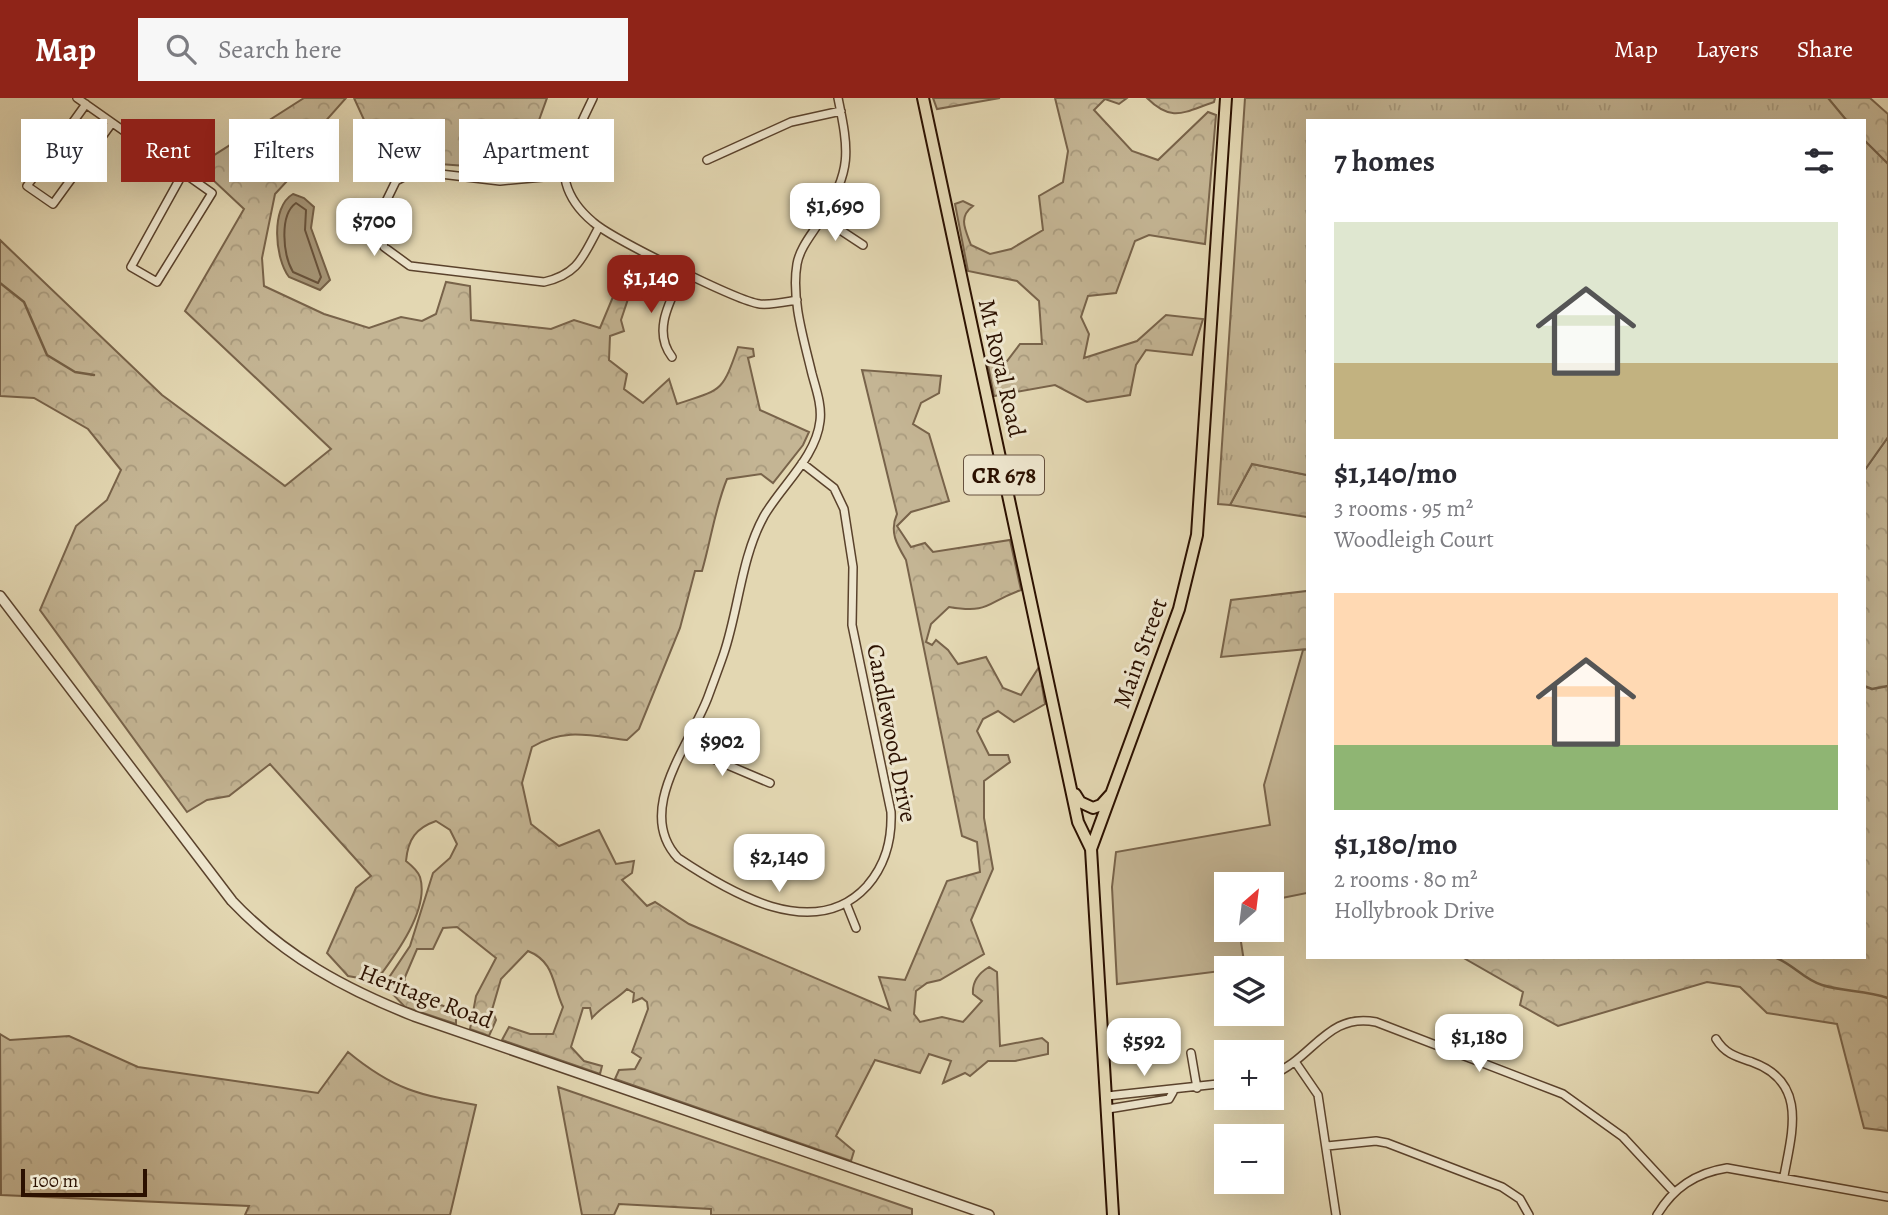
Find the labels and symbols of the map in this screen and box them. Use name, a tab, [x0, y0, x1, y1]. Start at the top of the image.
pin: $1,690	[778, 184, 892, 243]
pin: $700	[333, 198, 415, 258]
pin: $1,140	[594, 256, 708, 315]
street label: Mt Royal Road	[971, 296, 1033, 440]
road number: CR 678	[964, 456, 1044, 494]
street label: Main Street	[1105, 593, 1175, 712]
street label: Candlewood Drive	[859, 641, 925, 825]
pin: $902	[681, 718, 763, 778]
pin: $2,140	[722, 834, 836, 894]
north arrow	[1214, 872, 1284, 942]
street label: Heritage Road	[354, 956, 498, 1036]
pin: $1,180	[1422, 1014, 1536, 1074]
pin: $592	[1103, 1018, 1185, 1078]
scale bar	[21, 1166, 147, 1198]

